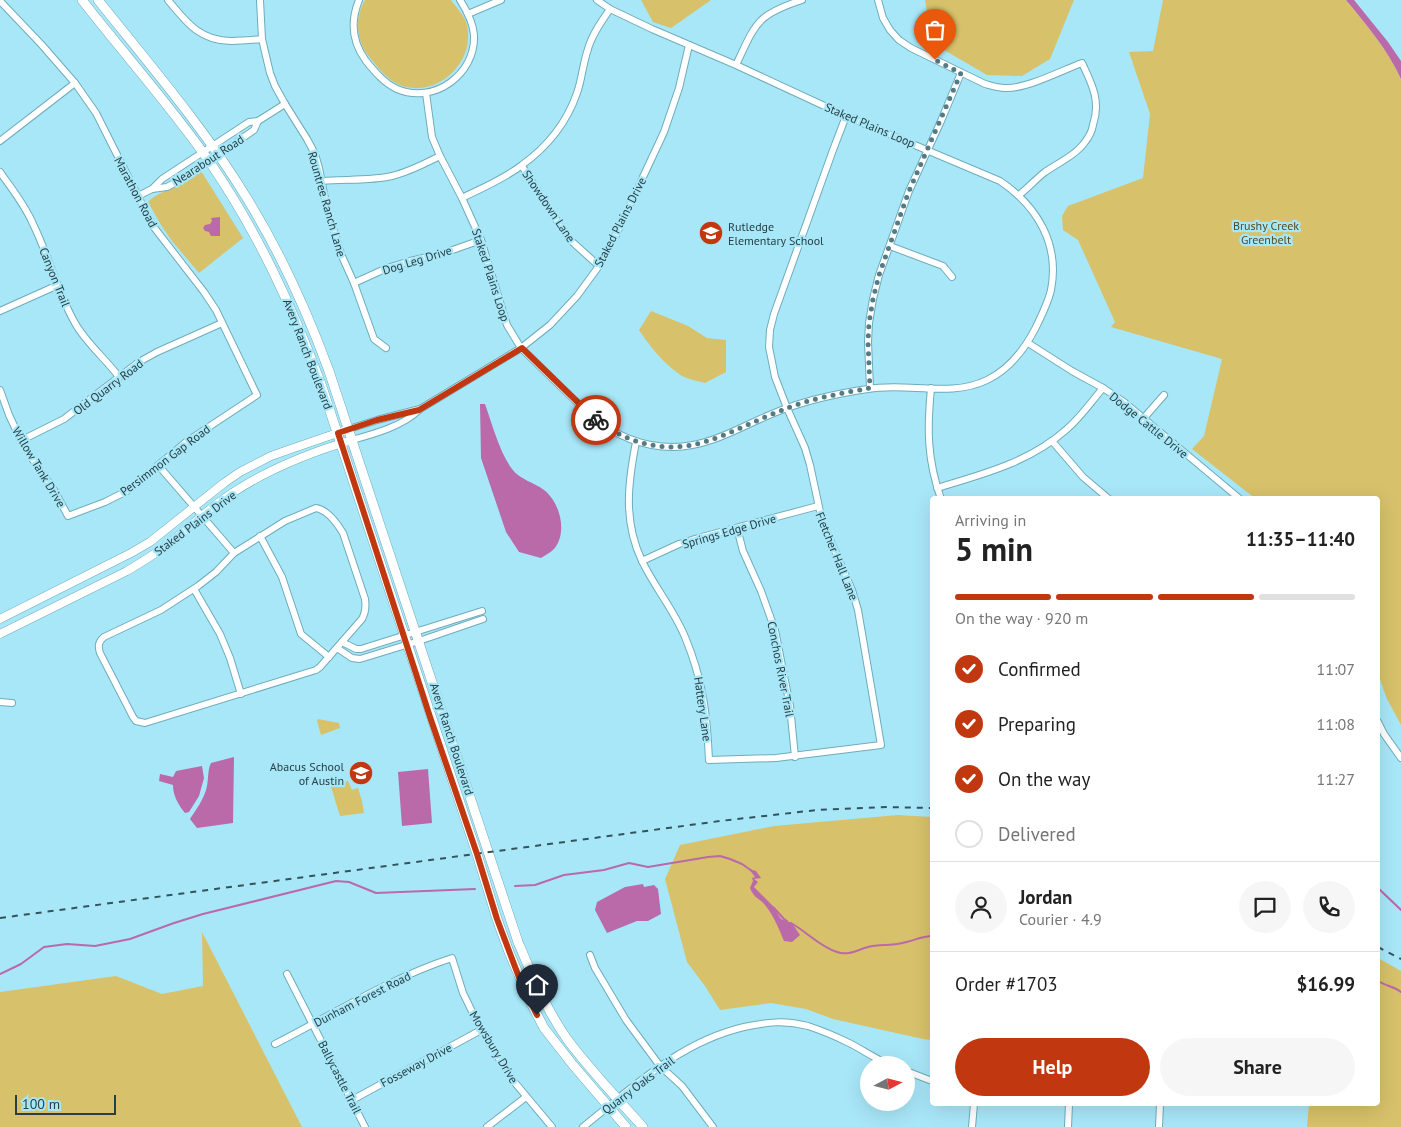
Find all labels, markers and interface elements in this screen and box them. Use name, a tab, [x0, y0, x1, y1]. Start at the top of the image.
pin	[914, 9, 956, 60]
icon: bag	[921, 16, 949, 44]
street label: Staked Plains Loop	[823, 99, 917, 151]
street label: Nearabout Road	[169, 131, 247, 189]
street label: Rountree Ranch Lane	[305, 150, 349, 258]
street label: Marathon Road	[111, 154, 161, 230]
street label: Showdown Lane	[519, 167, 579, 245]
street label: Staked Plains Drive	[591, 175, 649, 269]
park label: Brushy Creek Greenbelt	[1233, 218, 1299, 247]
place label: Rutledge Elementary School	[728, 219, 824, 248]
school or university icon: Rutledge Elementary School	[698, 220, 724, 246]
street label: Staked Plains Loop	[469, 227, 513, 323]
street label: Dog Leg Drive	[380, 242, 454, 278]
street label: Canyon Trail	[36, 245, 74, 309]
street label: Avery Ranch Boulevard	[280, 297, 336, 411]
street label: Old Quarry Road	[70, 356, 146, 418]
street label: Dodge Cattle Drive	[1107, 389, 1191, 461]
courier	[571, 395, 621, 445]
icon: bike	[582, 406, 610, 434]
street label: Persimmon Gap Road	[117, 421, 213, 499]
street label: Willow Tank Drive	[9, 424, 69, 510]
street label: Staked Plains Drive	[151, 487, 239, 559]
street label: Springs Edge Drive	[680, 510, 778, 552]
street label: Fletcher Hall Lane	[812, 510, 862, 602]
text: Arriving in	[955, 510, 1026, 530]
text: 11:35–11:40	[1246, 527, 1355, 551]
text: 5 min	[955, 528, 1033, 570]
text: On the way · 920 m	[955, 608, 1088, 628]
street label: Conchos River Trail	[764, 620, 798, 719]
icon: check	[955, 655, 983, 683]
text: Confirmed	[998, 657, 1081, 681]
text: 11:07	[1317, 659, 1355, 679]
street label: Hattery Lane	[691, 676, 715, 742]
street label: Avery Ranch Boulevard	[427, 681, 477, 797]
icon: check	[955, 710, 983, 738]
text: Preparing	[998, 712, 1076, 736]
text: 11:08	[1317, 714, 1355, 734]
place label: Abacus School of Austin	[270, 759, 344, 788]
school or university icon: Abacus School of Austin	[348, 760, 374, 786]
icon: check	[955, 765, 983, 793]
text: On the way	[998, 767, 1090, 791]
text: 11:27	[1317, 769, 1355, 789]
text: Delivered	[998, 822, 1076, 846]
button: person	[955, 881, 1007, 933]
button: chat	[1239, 881, 1291, 933]
button: phone	[1303, 881, 1355, 933]
text: Jordan	[1019, 885, 1072, 909]
text: Courier · 4.9	[1019, 909, 1102, 929]
pin	[516, 964, 558, 1015]
street label: Dunham Forest Road	[311, 968, 413, 1030]
icon: home	[523, 971, 551, 999]
text: Order #1703	[955, 972, 1058, 996]
text: $16.99	[1296, 972, 1355, 996]
street label: Mowsbury Drive	[466, 1008, 522, 1086]
street label: Ballycastle Trail	[315, 1038, 365, 1117]
button: Help	[955, 1038, 1150, 1096]
button: Share	[1160, 1038, 1355, 1096]
street label: Fosseway Drive	[378, 1040, 454, 1090]
street label: Quarry Oaks Trail	[599, 1053, 678, 1117]
north arrow	[860, 1056, 915, 1111]
map controls	[860, 1056, 915, 1111]
scale bar	[15, 1092, 116, 1115]
text: 100 m	[22, 1095, 60, 1113]

